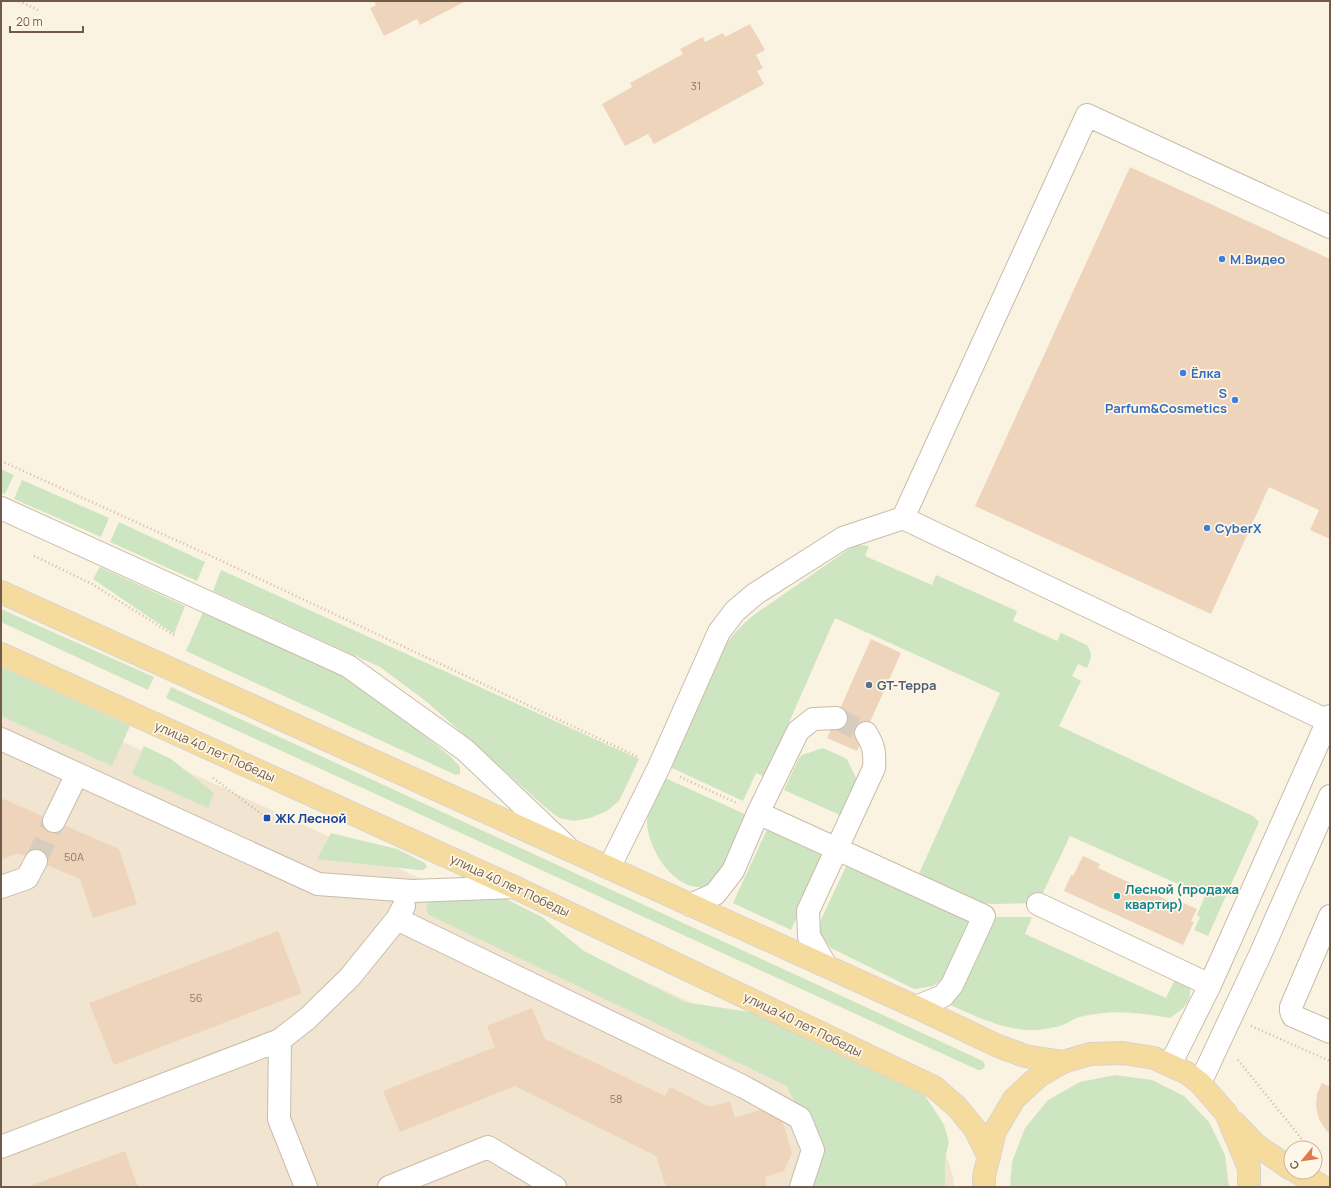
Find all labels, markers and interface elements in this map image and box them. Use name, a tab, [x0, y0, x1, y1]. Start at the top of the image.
scale bar	[10, 8, 83, 34]
text: 20 m	[16, 13, 43, 30]
house number: 31	[691, 78, 701, 93]
place label: М.Видео	[1230, 250, 1285, 268]
marker: М.Видео	[1217, 254, 1227, 264]
place label: Ёлка	[1191, 364, 1221, 382]
marker: Ёлка	[1178, 368, 1188, 378]
place label: S Parfum&Cosmetics	[1105, 384, 1227, 417]
marker: S Parfum&Cosmetics	[1230, 395, 1240, 405]
place label: CyberX	[1215, 519, 1262, 537]
marker: CyberX	[1202, 523, 1212, 533]
place label: GT-Терра	[877, 676, 937, 694]
marker: GT-Терра	[864, 680, 874, 690]
street label: улица 40 лет Победы	[152, 716, 278, 786]
place label: ЖК Лесной	[275, 809, 346, 827]
marker: ЖК Лесной	[262, 813, 272, 823]
house number: 50А	[64, 849, 84, 864]
street label: улица 40 лет Победы	[447, 849, 573, 921]
place label: Лесной (продажа квартир)	[1125, 880, 1239, 913]
marker: Лесной (продажа квартир)	[1112, 891, 1122, 901]
street label: улица 40 лет Победы	[741, 987, 865, 1061]
house number: 56	[189, 990, 203, 1005]
house number: 58	[610, 1091, 622, 1106]
north arrow	[1283, 1140, 1323, 1180]
text: С	[1285, 1158, 1302, 1172]

